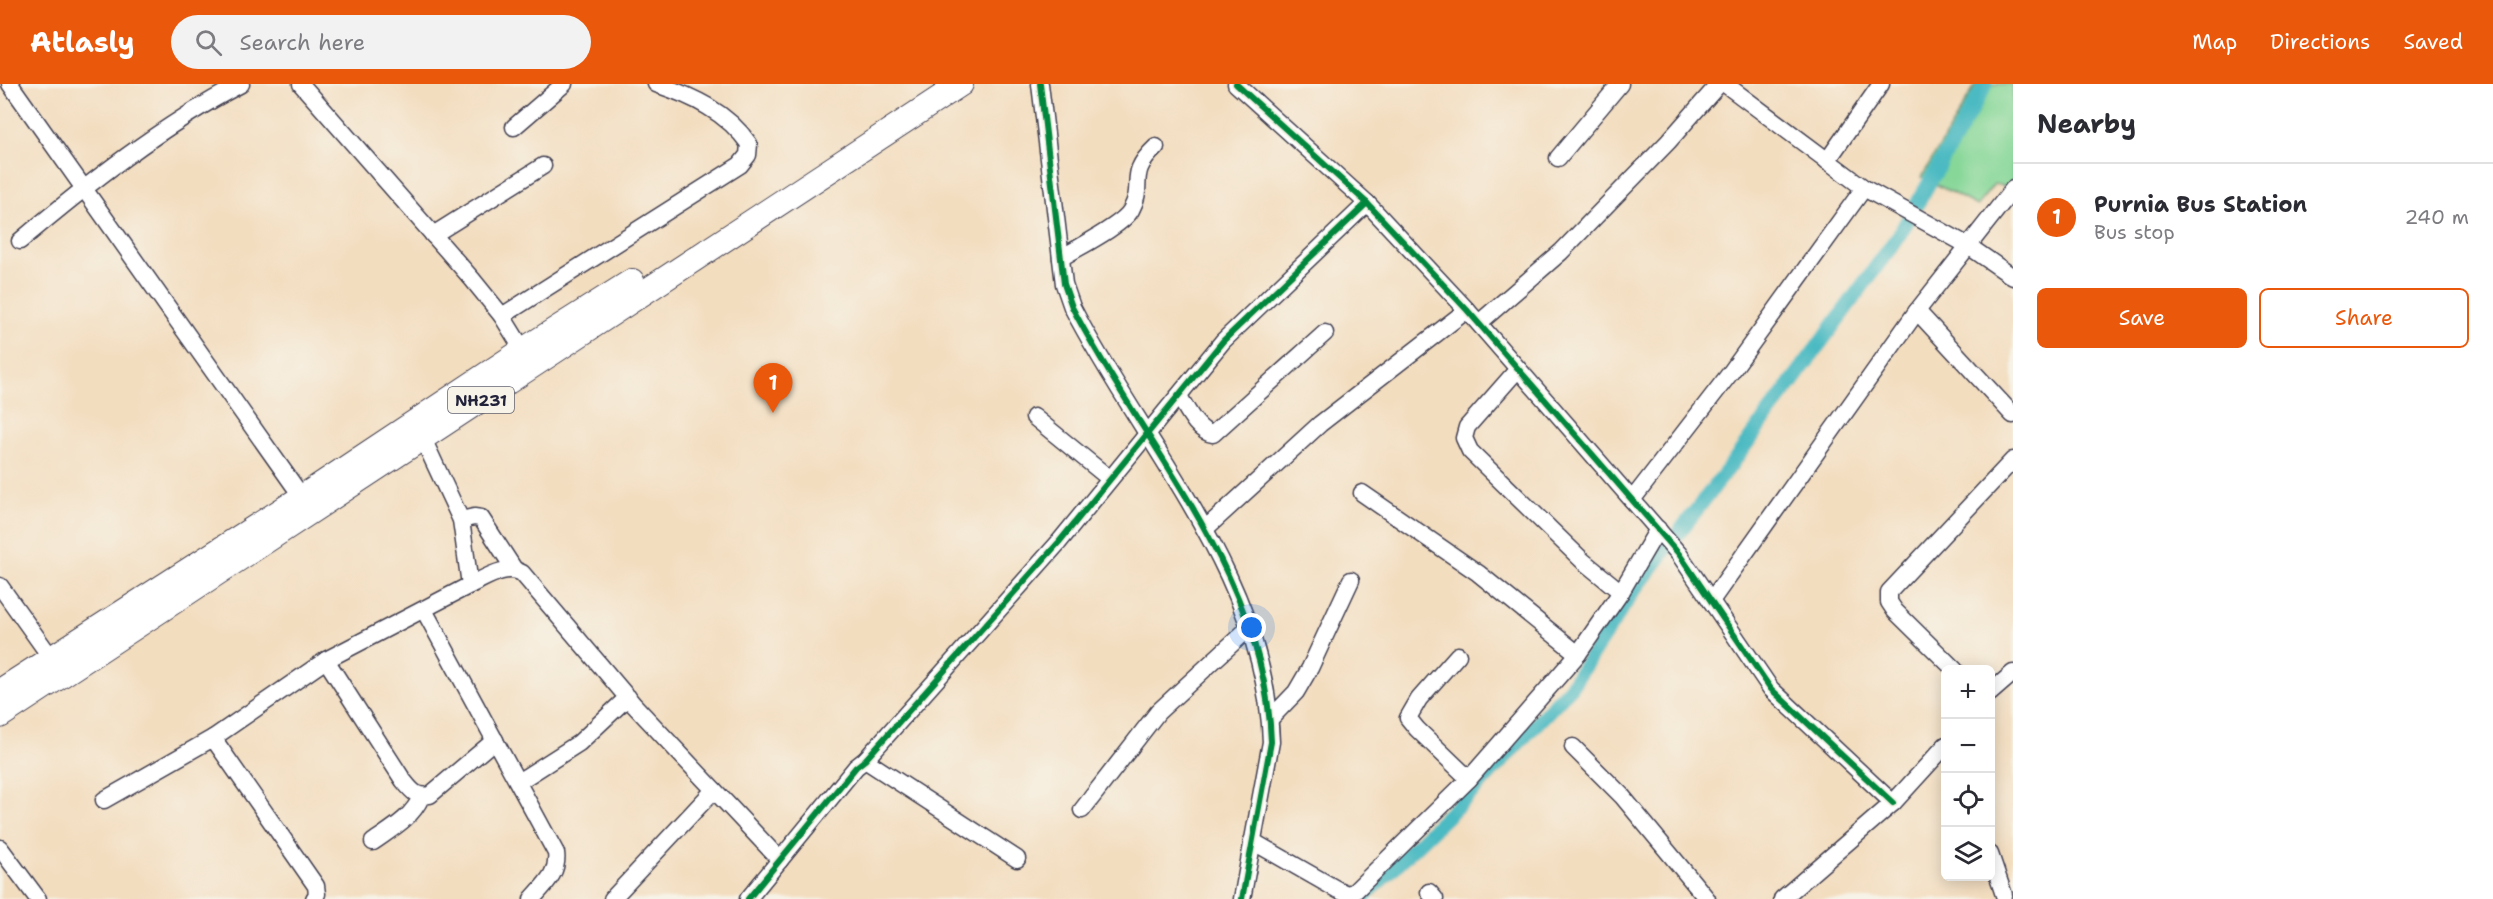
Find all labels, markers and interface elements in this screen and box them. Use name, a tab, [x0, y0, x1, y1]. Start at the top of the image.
search box	[171, 15, 591, 69]
text: Atlasly	[30, 23, 135, 61]
icon: search	[192, 26, 225, 59]
text: Search here	[240, 28, 365, 57]
text: Map	[2192, 28, 2237, 56]
text: Directions	[2270, 28, 2370, 56]
text: Saved	[2403, 28, 2463, 56]
text: Nearby	[2037, 106, 2136, 141]
text: Purnia Bus Station	[2094, 190, 2307, 219]
text: 1	[2052, 204, 2061, 230]
text: 240 m	[2404, 204, 2469, 230]
text: Bus stop	[2094, 219, 2175, 245]
button: Save	[2037, 288, 2247, 348]
button: Share	[2259, 288, 2469, 348]
pin: 1	[754, 364, 792, 413]
road number: NH231	[448, 387, 514, 413]
your location	[1237, 613, 1266, 642]
map controls	[1941, 665, 1995, 881]
button: +	[1941, 665, 1995, 719]
button: −	[1941, 719, 1995, 773]
button: locate	[1941, 773, 1995, 827]
button: layers	[1941, 827, 1995, 881]

